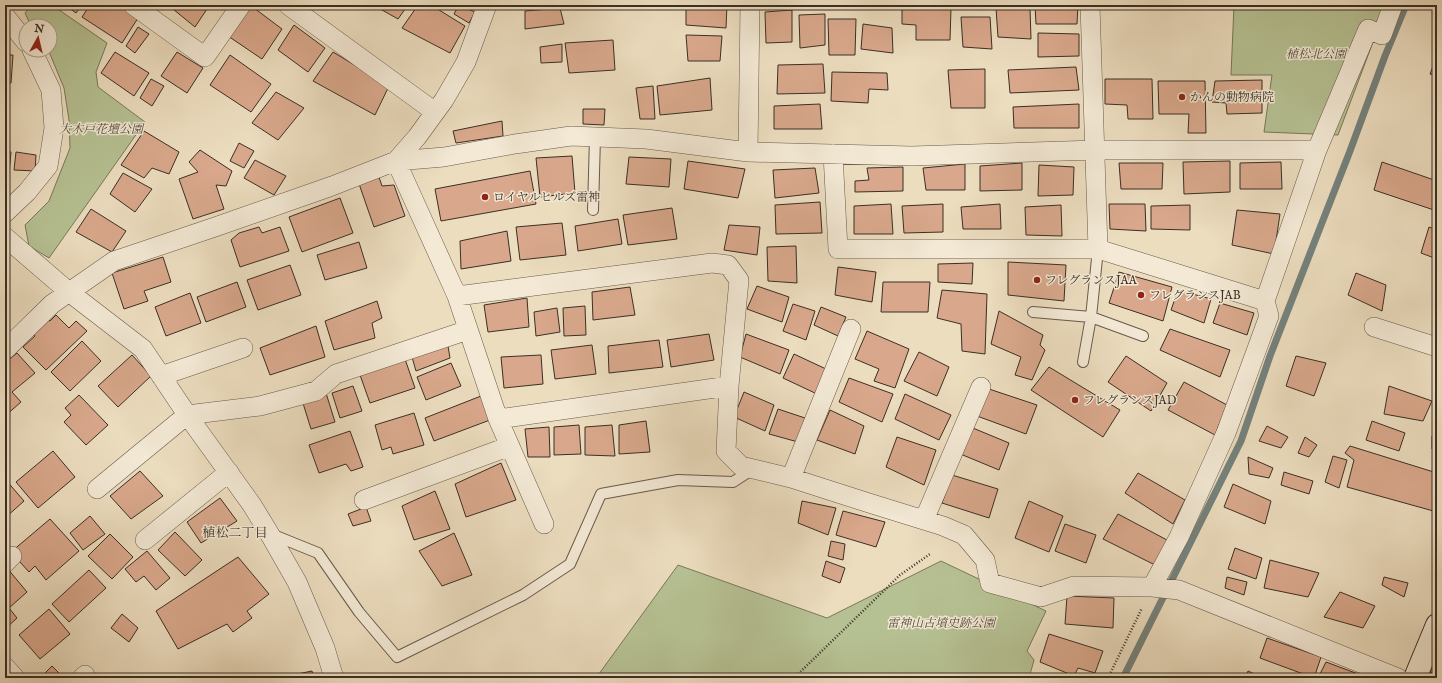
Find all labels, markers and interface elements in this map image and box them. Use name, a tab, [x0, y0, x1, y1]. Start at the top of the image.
north arrow	[18, 18, 58, 58]
text: N	[33, 21, 45, 37]
park label: 植松北公園	[1286, 47, 1348, 62]
place label: かんの動物病院	[1190, 90, 1274, 105]
marker: かんの動物病院	[1177, 92, 1187, 102]
park label: 大木戸花壇公園	[59, 122, 145, 137]
place label: ロイヤルヒルズ雷神	[493, 190, 600, 205]
marker: ロイヤルヒルズ雷神	[480, 192, 490, 202]
place label: フレグランスJAA	[1045, 273, 1138, 289]
marker: フレグランスJAA	[1032, 275, 1042, 285]
place label: フレグランスJAB	[1149, 288, 1241, 304]
marker: フレグランスJAB	[1136, 290, 1146, 300]
place label: フレグランスJAD	[1083, 393, 1177, 409]
marker: フレグランスJAD	[1070, 395, 1080, 405]
district label: 植松二丁目	[202, 525, 268, 542]
park label: 雷神山古墳史跡公園	[887, 616, 997, 631]

